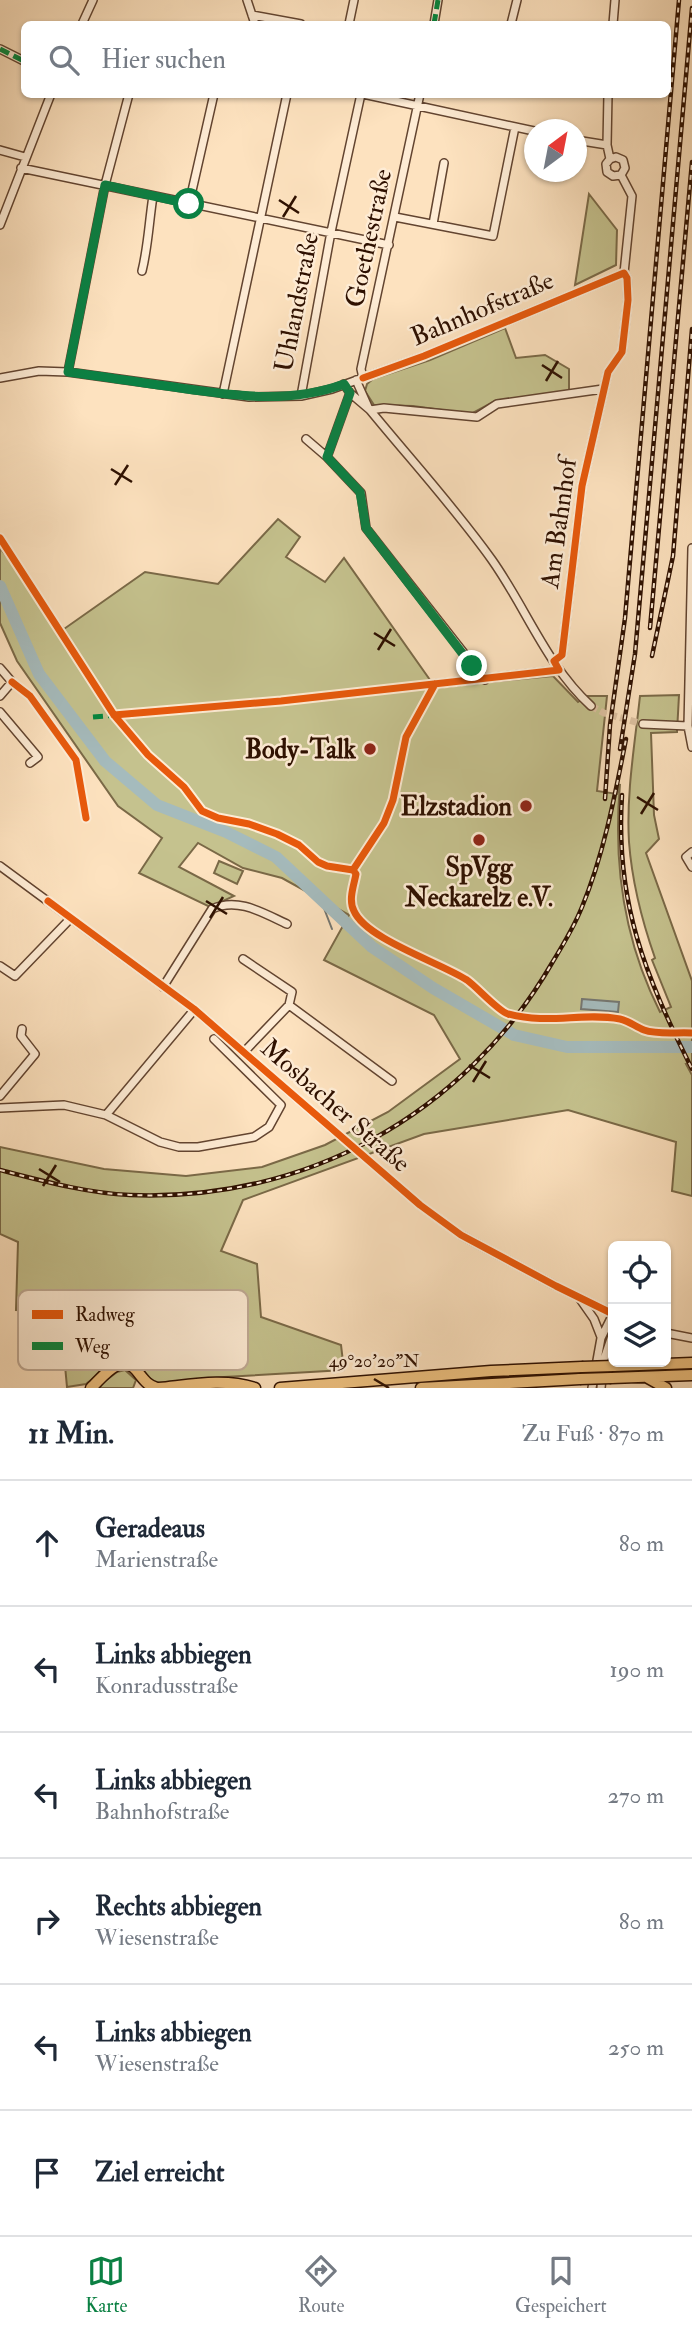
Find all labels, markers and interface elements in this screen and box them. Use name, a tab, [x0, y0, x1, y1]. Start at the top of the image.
search box	[21, 21, 671, 98]
icon: search	[45, 41, 83, 79]
text: Hier suchen	[101, 44, 226, 76]
north arrow	[524, 119, 587, 182]
street label: Goethestraße	[339, 166, 399, 310]
route start	[173, 188, 204, 219]
street label: Uhlandstraße	[268, 230, 326, 375]
street label: Bahnhofstraße	[406, 264, 559, 353]
street label: Am Bahnhof	[534, 452, 584, 591]
route end	[456, 650, 487, 681]
place label: Body-Talk	[245, 734, 357, 767]
marker: Body-Talk	[362, 741, 378, 757]
place label: Elzstadion	[400, 791, 513, 823]
marker: Elzstadion	[518, 798, 534, 814]
marker: SpVgg Neckarelz e.V.	[471, 832, 487, 848]
place label: SpVgg Neckarelz e.V.	[404, 852, 553, 914]
street label: Mosbacher Straße	[254, 1032, 417, 1180]
map controls	[608, 1241, 671, 1367]
button: locate	[608, 1241, 671, 1304]
legend	[18, 1290, 248, 1370]
text: Radweg	[75, 1303, 135, 1327]
button: layers	[608, 1304, 671, 1367]
text: Weg	[74, 1335, 111, 1359]
text: 49°20'20"N	[329, 1350, 419, 1373]
text: 11 Min.	[28, 1415, 114, 1452]
text: Zu Fuß · 870 m	[522, 1419, 664, 1448]
text: Geradeaus	[95, 1513, 205, 1545]
icon: ahead	[28, 1524, 66, 1562]
text: 80 m	[619, 1529, 664, 1558]
text: Marienstraße	[95, 1545, 218, 1574]
text: Links abbiegen	[95, 1639, 252, 1671]
icon: left	[28, 1650, 66, 1688]
text: 190 m	[610, 1655, 664, 1684]
text: Konradusstraße	[95, 1671, 238, 1700]
text: Links abbiegen	[95, 1765, 252, 1797]
icon: left	[28, 1776, 66, 1814]
text: 270 m	[607, 1781, 664, 1810]
text: Bahnhofstraße	[95, 1797, 229, 1826]
text: Rechts abbiegen	[95, 1891, 262, 1923]
icon: right	[28, 1902, 66, 1940]
text: 80 m	[619, 1907, 664, 1936]
text: Wiesenstraße	[95, 1923, 219, 1952]
text: Links abbiegen	[95, 2017, 252, 2049]
icon: left	[28, 2028, 66, 2066]
text: 250 m	[608, 2033, 664, 2062]
text: Wiesenstraße	[95, 2049, 219, 2078]
icon: arrive	[28, 2154, 66, 2192]
text: Ziel erreicht	[95, 2157, 225, 2189]
tab: Karte	[85, 2252, 128, 2318]
tab: Route	[298, 2252, 344, 2318]
tab: Gespeichert	[515, 2252, 607, 2318]

